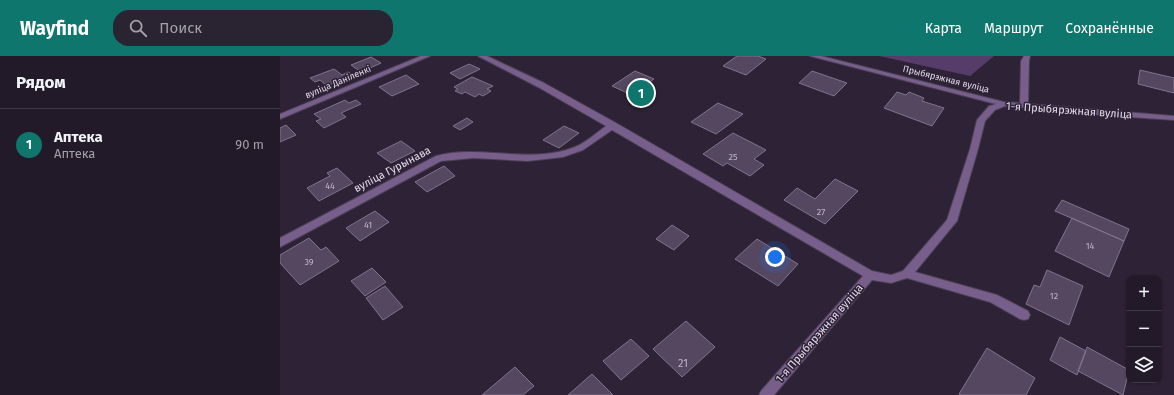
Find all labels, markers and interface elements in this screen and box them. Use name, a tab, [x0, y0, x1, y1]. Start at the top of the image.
search box	[113, 10, 393, 46]
text: Wayfind	[20, 17, 89, 40]
icon: search	[127, 17, 149, 39]
text: Поиск	[159, 19, 202, 37]
text: Карта	[925, 20, 962, 37]
text: Маршрут	[984, 20, 1043, 37]
text: Сохранённые	[1065, 20, 1154, 37]
street label: Прыбярэжная вуліца	[902, 63, 990, 95]
street label: вуліца Даніленкі	[304, 64, 372, 100]
text: Рядом	[16, 72, 66, 93]
pin: 1	[628, 78, 654, 108]
street label: 1-я Прыбярэжная вуліца	[1005, 100, 1132, 121]
text: Аптека	[54, 128, 103, 146]
text: 1	[26, 137, 32, 152]
text: 90 m	[235, 137, 264, 152]
street label: вуліца Гурынава	[351, 144, 433, 195]
text: Аптека	[54, 146, 95, 161]
house number: 25	[729, 152, 738, 162]
house number: 44	[325, 181, 335, 191]
house number: 27	[817, 207, 825, 217]
house number: 41	[364, 220, 372, 230]
house number: 14	[1086, 241, 1095, 251]
your location	[765, 247, 785, 267]
house number: 39	[304, 257, 314, 267]
map controls	[1126, 275, 1162, 383]
button: +	[1126, 275, 1162, 311]
street label: 1-я Прыбярэжная вуліца	[773, 281, 866, 385]
house number: 12	[1050, 291, 1058, 301]
button: −	[1126, 311, 1162, 347]
button: layers	[1126, 347, 1162, 383]
house number: 21	[678, 357, 688, 370]

